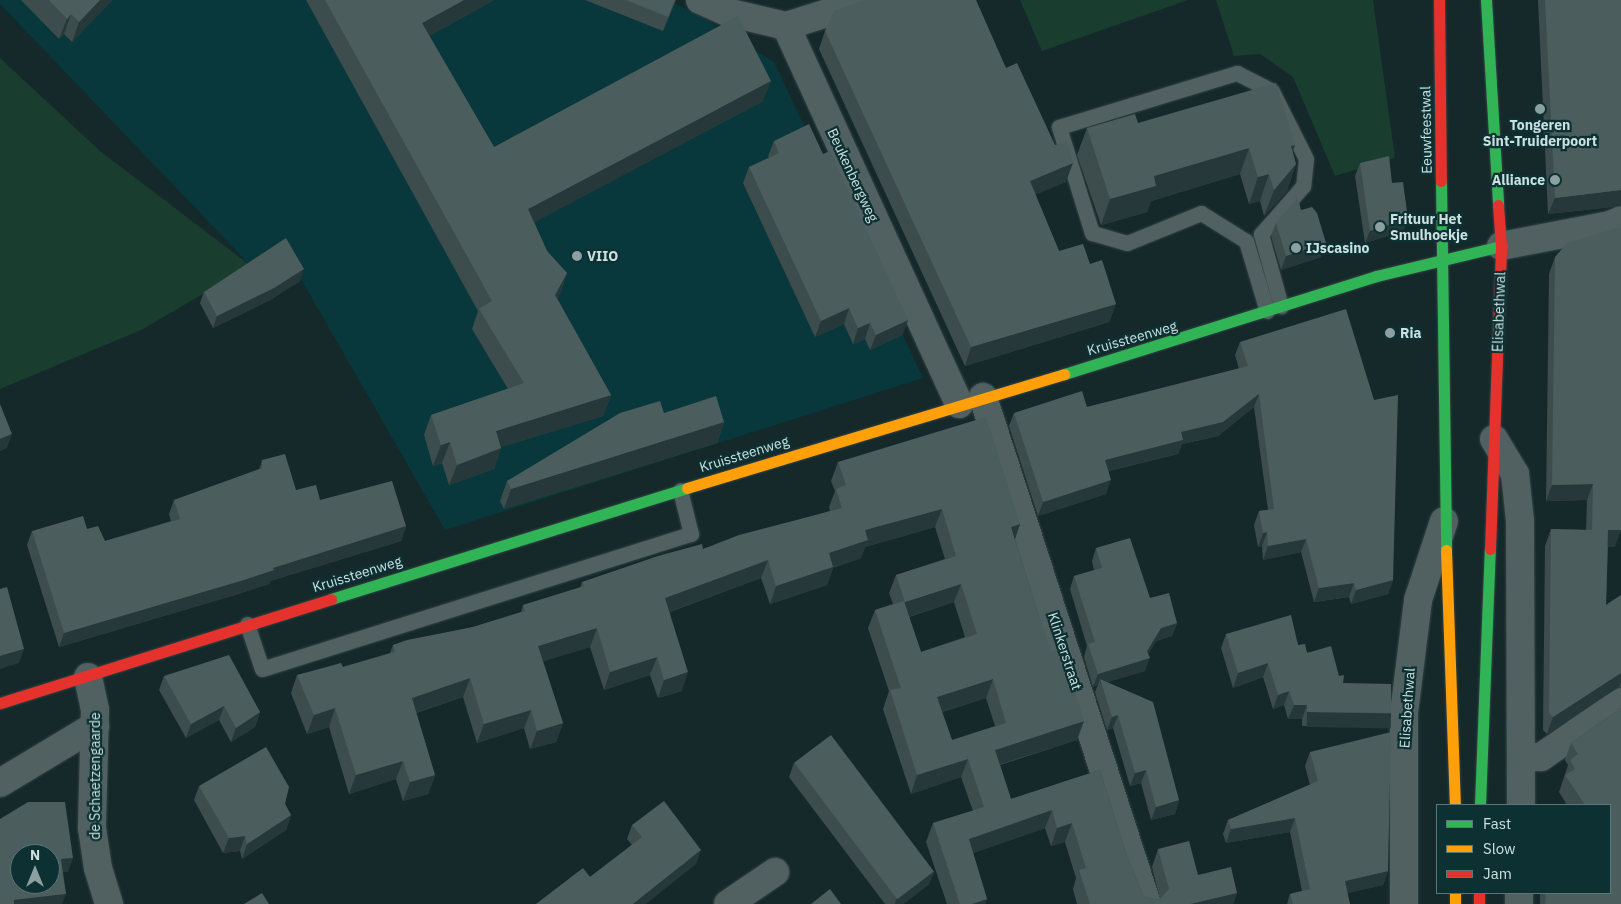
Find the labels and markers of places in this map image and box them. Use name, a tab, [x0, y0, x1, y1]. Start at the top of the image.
marker: Tongeren Sint-Truiderpoort	[1534, 103, 1546, 115]
place label: Tongeren Sint-Truiderpoort	[1483, 117, 1597, 150]
place label: Alliance	[1492, 172, 1545, 188]
marker: Alliance	[1549, 174, 1561, 186]
place label: Frituur Het Smulhoekje	[1390, 211, 1468, 243]
marker: Frituur Het Smulhoekje	[1374, 221, 1386, 233]
place label: IJscasino	[1306, 240, 1369, 256]
marker: IJscasino	[1290, 242, 1302, 254]
place label: VIIO	[587, 248, 618, 264]
marker: VIIO	[571, 250, 583, 262]
place label: Ria	[1400, 325, 1421, 341]
marker: Ria	[1384, 327, 1396, 339]

